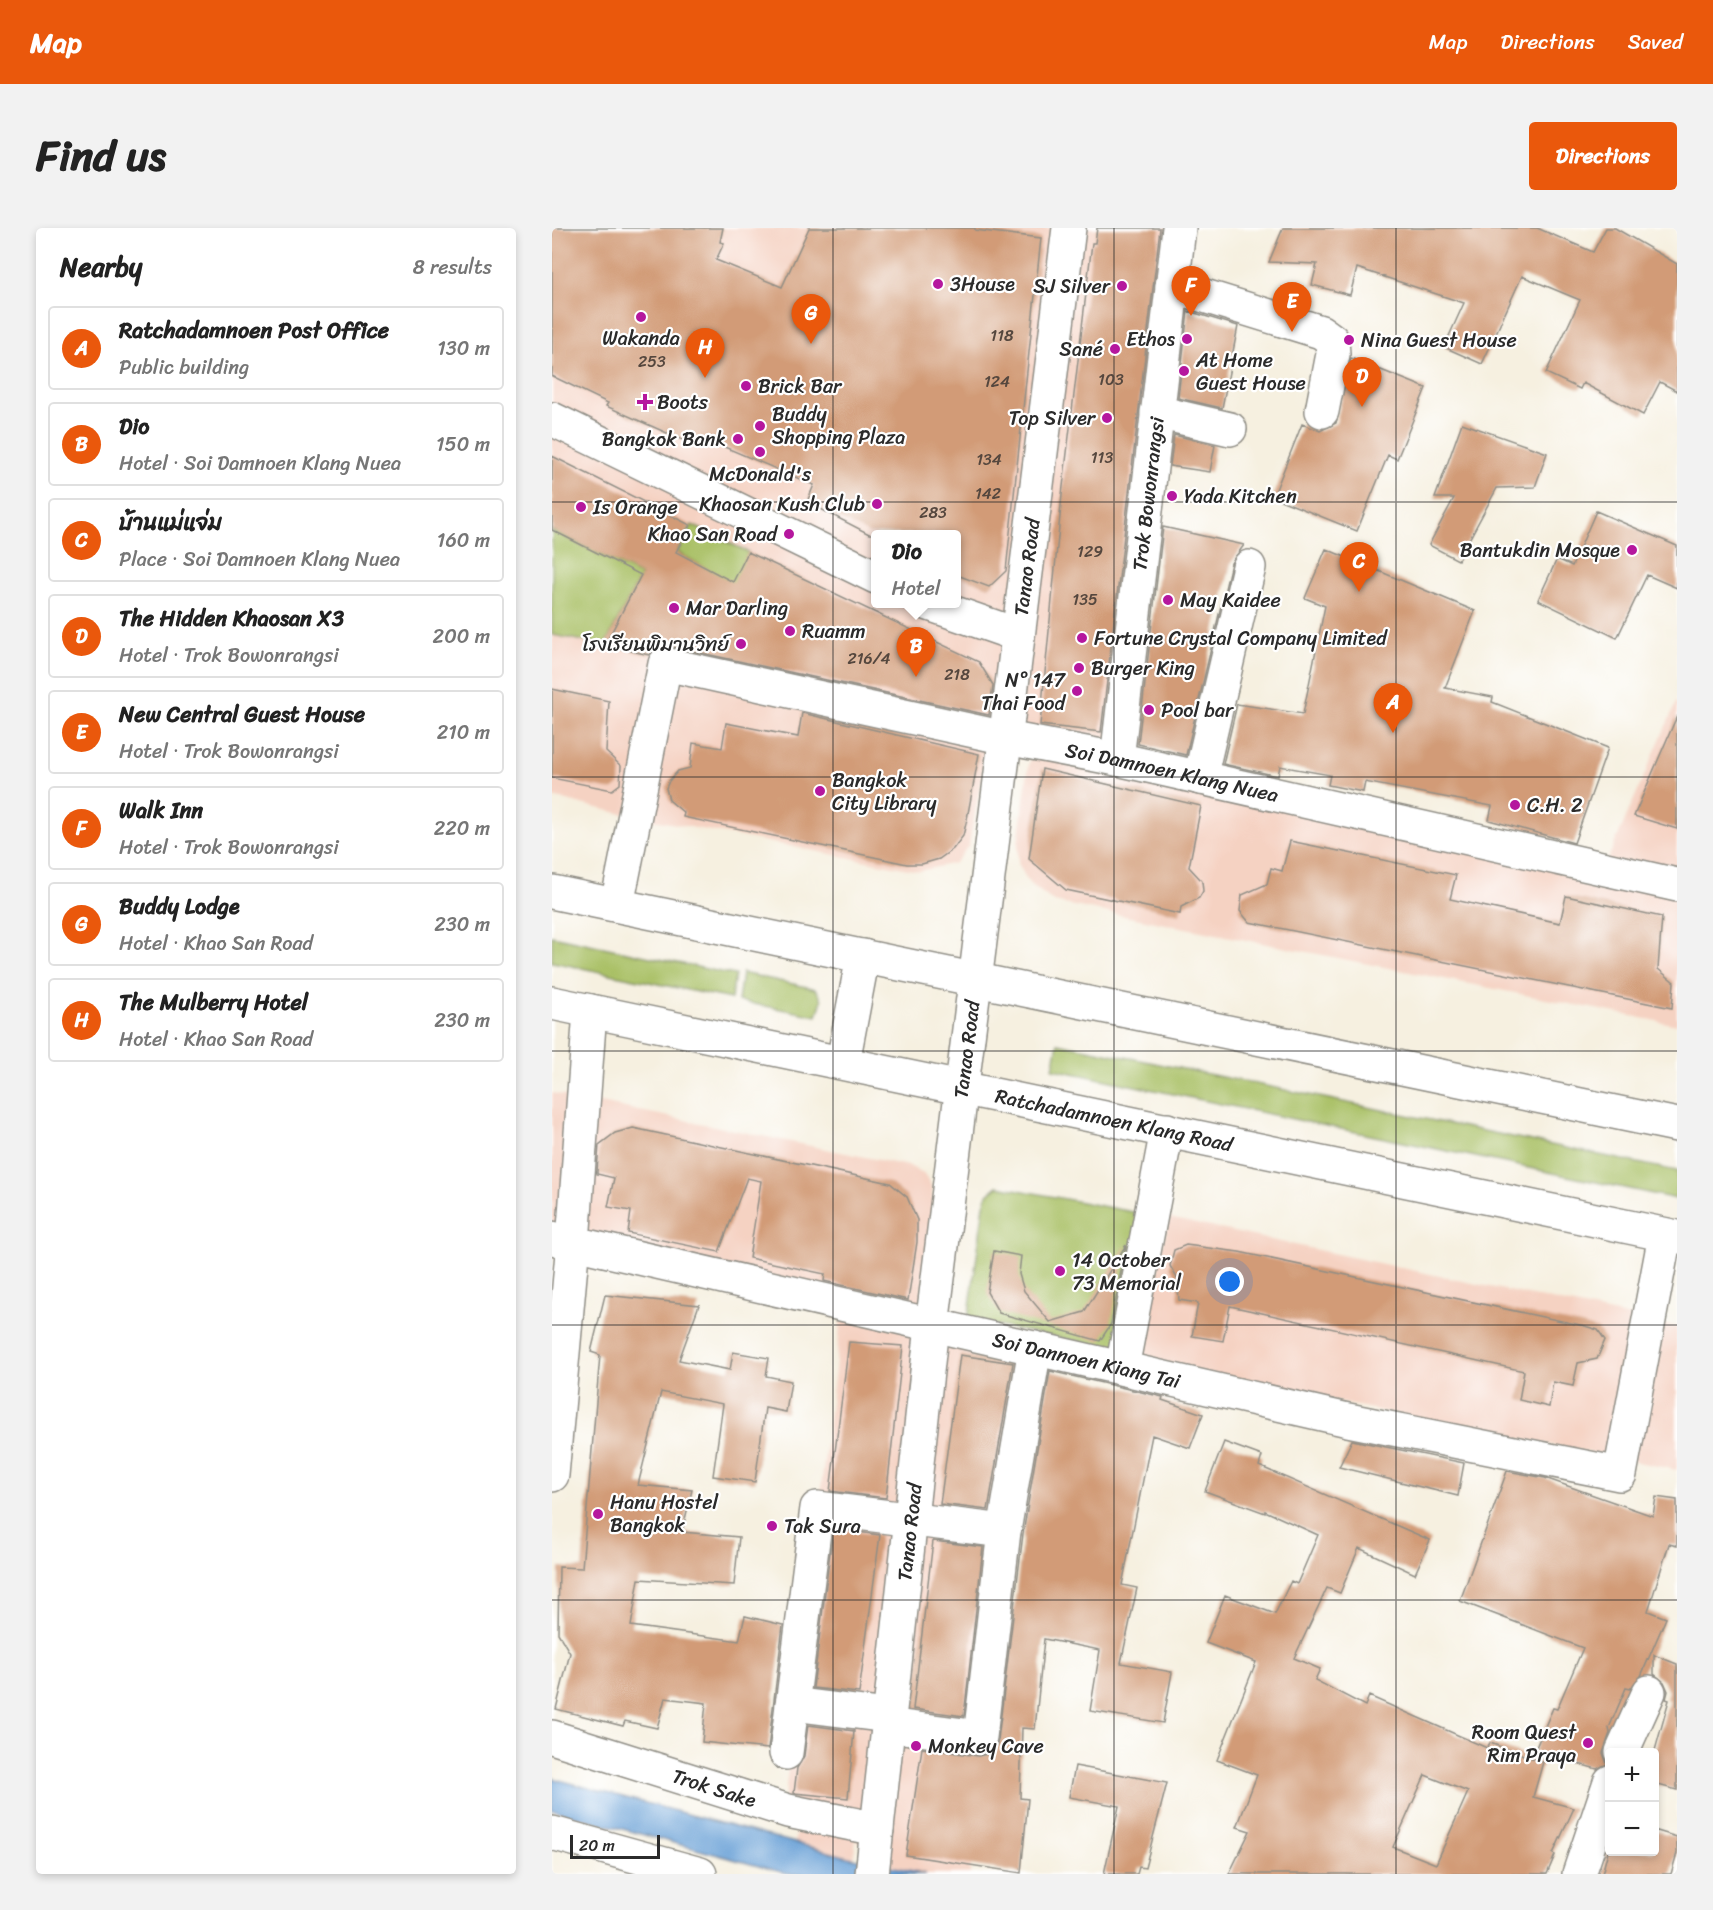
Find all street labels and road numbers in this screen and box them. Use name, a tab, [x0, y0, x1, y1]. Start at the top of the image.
street label: Trok Bowonrangsi	[1122, 413, 1175, 573]
street label: Tanao Road	[1003, 515, 1050, 618]
street label: Soi Damnoen Klang Nuea	[1062, 732, 1282, 812]
street label: Tanao Road	[943, 997, 990, 1100]
street label: Ratchadamnoen Klang Road	[992, 1078, 1237, 1162]
street label: Soi Dannoen Kiang Tai	[989, 1322, 1184, 1399]
street label: Tanao Road	[887, 1480, 932, 1583]
street label: Trok Sake	[668, 1758, 761, 1818]

